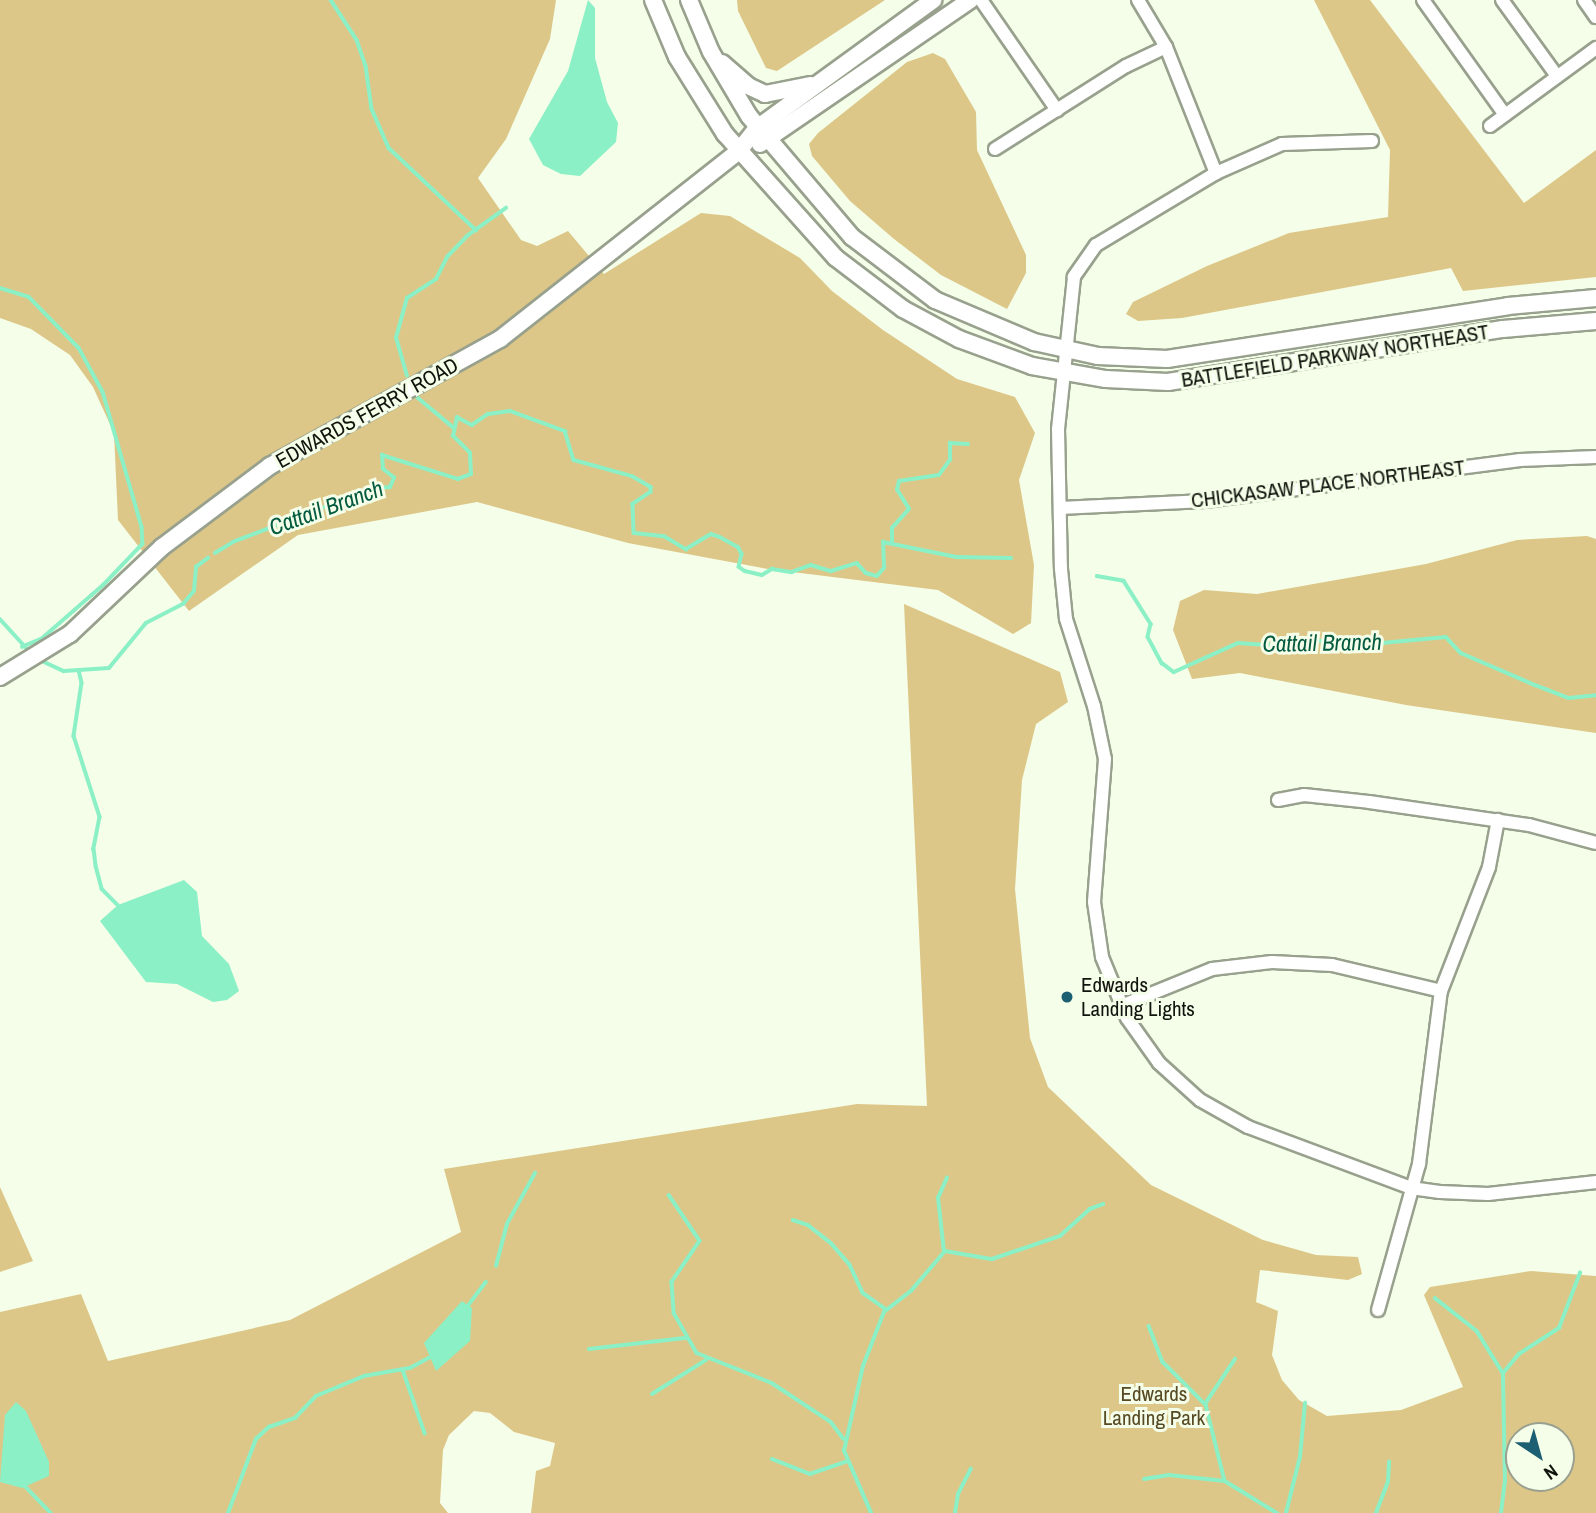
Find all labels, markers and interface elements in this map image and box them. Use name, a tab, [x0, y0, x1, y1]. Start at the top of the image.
street label: BATTLEFIELD PARKWAY NORTHEAST	[1179, 319, 1491, 393]
street label: EDWARDS FERRY ROAD	[271, 352, 463, 474]
street label: CHICKASAW PLACE NORTHEAST	[1190, 455, 1466, 513]
water label: Cattail Branch	[265, 475, 387, 541]
water label: Cattail Branch	[1262, 628, 1382, 658]
place label: Edwards Landing Lights	[1081, 972, 1195, 1022]
marker: Edwards Landing Lights	[1059, 989, 1075, 1005]
park label: Edwards Landing Park	[1103, 1381, 1205, 1431]
north arrow	[1505, 1422, 1575, 1492]
text: N	[1539, 1459, 1563, 1486]

